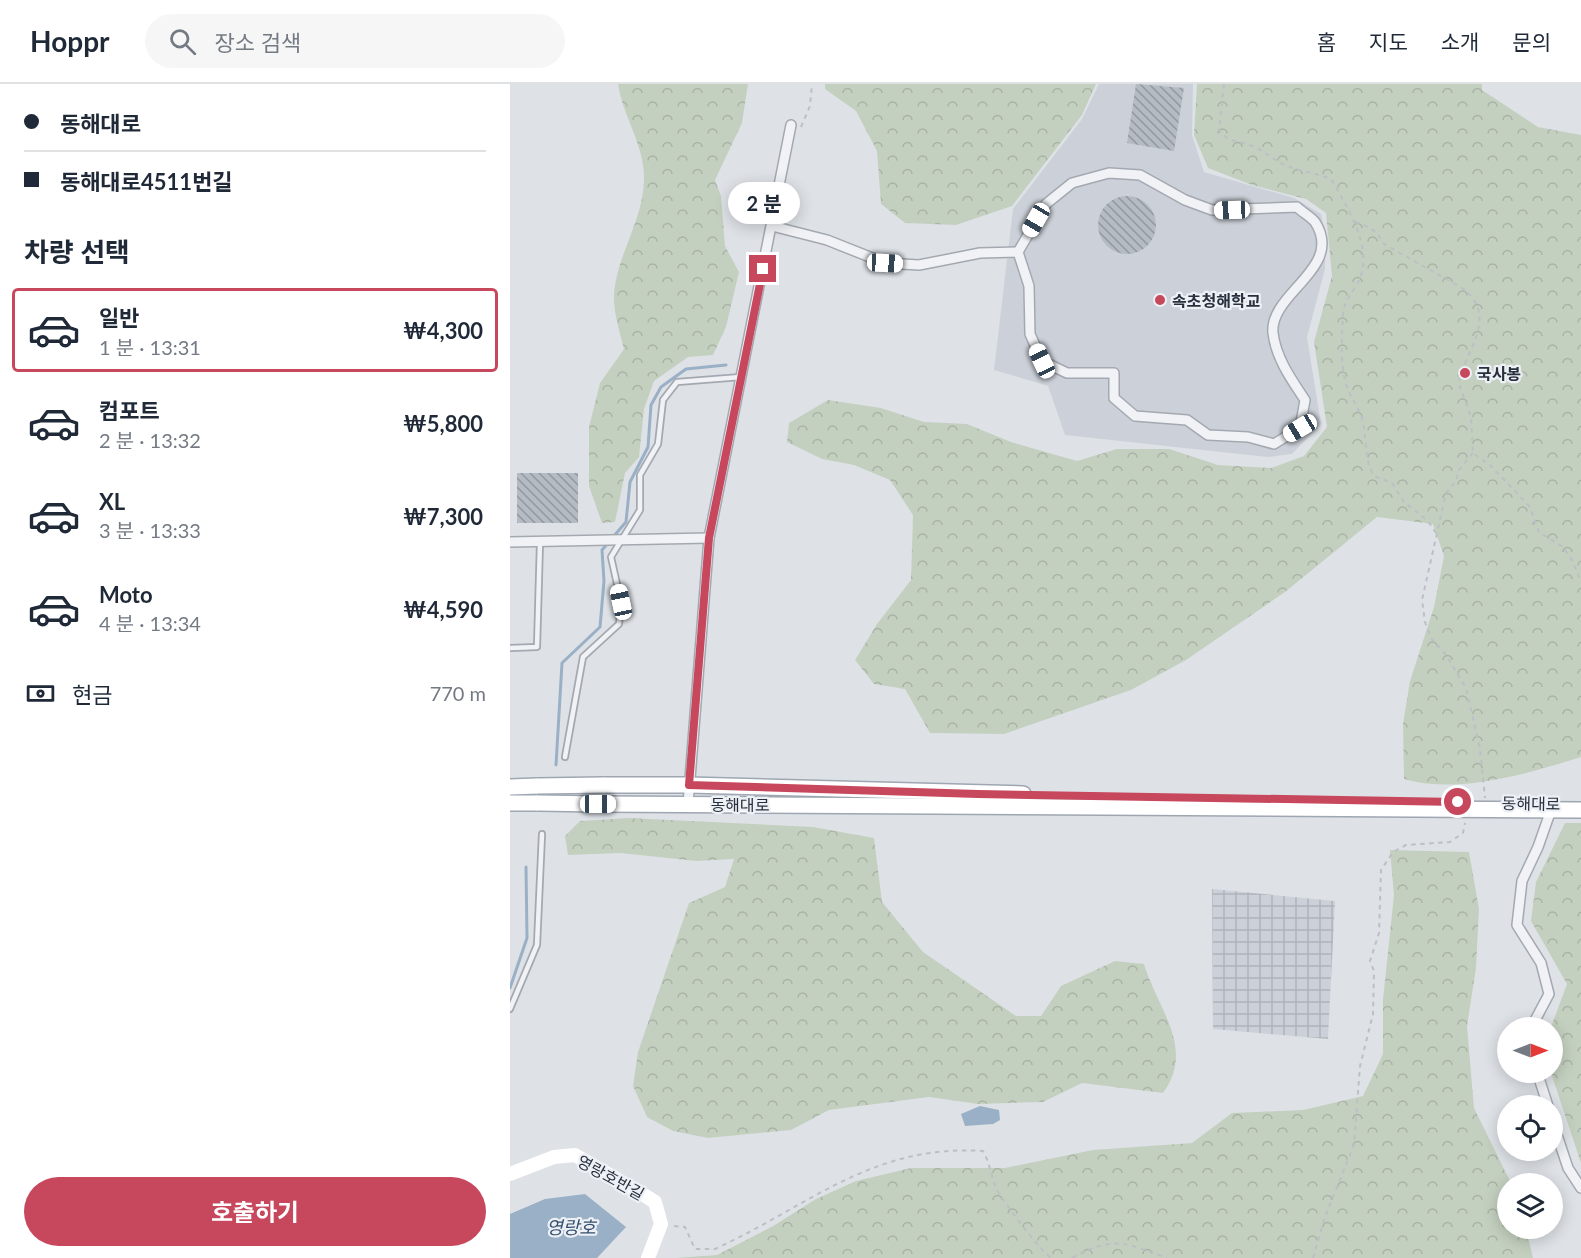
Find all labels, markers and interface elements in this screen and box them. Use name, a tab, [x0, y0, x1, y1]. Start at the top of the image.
search box	[145, 14, 565, 68]
text: Hoppr	[30, 24, 109, 58]
icon: search	[166, 25, 199, 58]
text: 장소 검색	[214, 29, 301, 56]
text: 홈	[1317, 29, 1336, 54]
text: 지도	[1369, 29, 1408, 54]
text: 소개	[1441, 29, 1479, 54]
text: 문의	[1512, 29, 1551, 54]
text: 동해대로	[60, 110, 141, 137]
text: 동해대로4511번길	[60, 168, 232, 195]
callout: 2 분	[727, 182, 799, 224]
text: 2 분	[747, 191, 781, 215]
car	[1019, 200, 1053, 240]
car	[1214, 200, 1250, 220]
text: 차량 선택	[24, 235, 130, 268]
car	[867, 253, 903, 273]
route end	[749, 255, 776, 282]
place label: 속초청해학교	[1172, 291, 1261, 310]
marker: 속초청해학교	[1153, 293, 1167, 307]
icon: car	[27, 303, 81, 357]
text: 일반	[99, 304, 139, 331]
text: ₩4,300	[403, 317, 483, 344]
text: 1 분 · 13:31	[99, 335, 201, 359]
car	[1026, 341, 1058, 381]
place label: 국사봉	[1477, 364, 1521, 383]
marker: 국사봉	[1458, 366, 1472, 380]
icon: car	[27, 396, 81, 450]
text: 컴포트	[99, 397, 160, 424]
text: ₩5,800	[403, 410, 483, 437]
car	[1280, 411, 1320, 445]
text: 2 분 · 13:32	[99, 428, 201, 452]
text: XL	[99, 488, 125, 515]
icon: car	[27, 489, 81, 543]
text: ₩7,300	[403, 503, 483, 530]
text: 3 분 · 13:33	[99, 518, 201, 542]
text: Moto	[99, 581, 153, 608]
icon: car	[27, 582, 81, 636]
car	[608, 583, 634, 621]
text: ₩4,590	[403, 596, 483, 623]
text: 4 분 · 13:34	[99, 611, 201, 635]
icon: cash	[24, 677, 57, 710]
text: 현금	[72, 681, 112, 708]
text: 770 m	[430, 681, 486, 705]
route start	[1444, 788, 1471, 815]
street label: 동해대로	[1501, 793, 1561, 813]
car	[580, 795, 616, 813]
street label: 동해대로	[711, 795, 770, 814]
north arrow	[1497, 1017, 1563, 1083]
map controls	[1497, 1017, 1563, 1239]
button: locate	[1497, 1095, 1563, 1161]
street label: 영랑호반길	[574, 1151, 648, 1203]
button: layers	[1497, 1173, 1563, 1239]
button: 호출하기	[24, 1177, 486, 1246]
water label: 영랑호	[546, 1216, 597, 1238]

